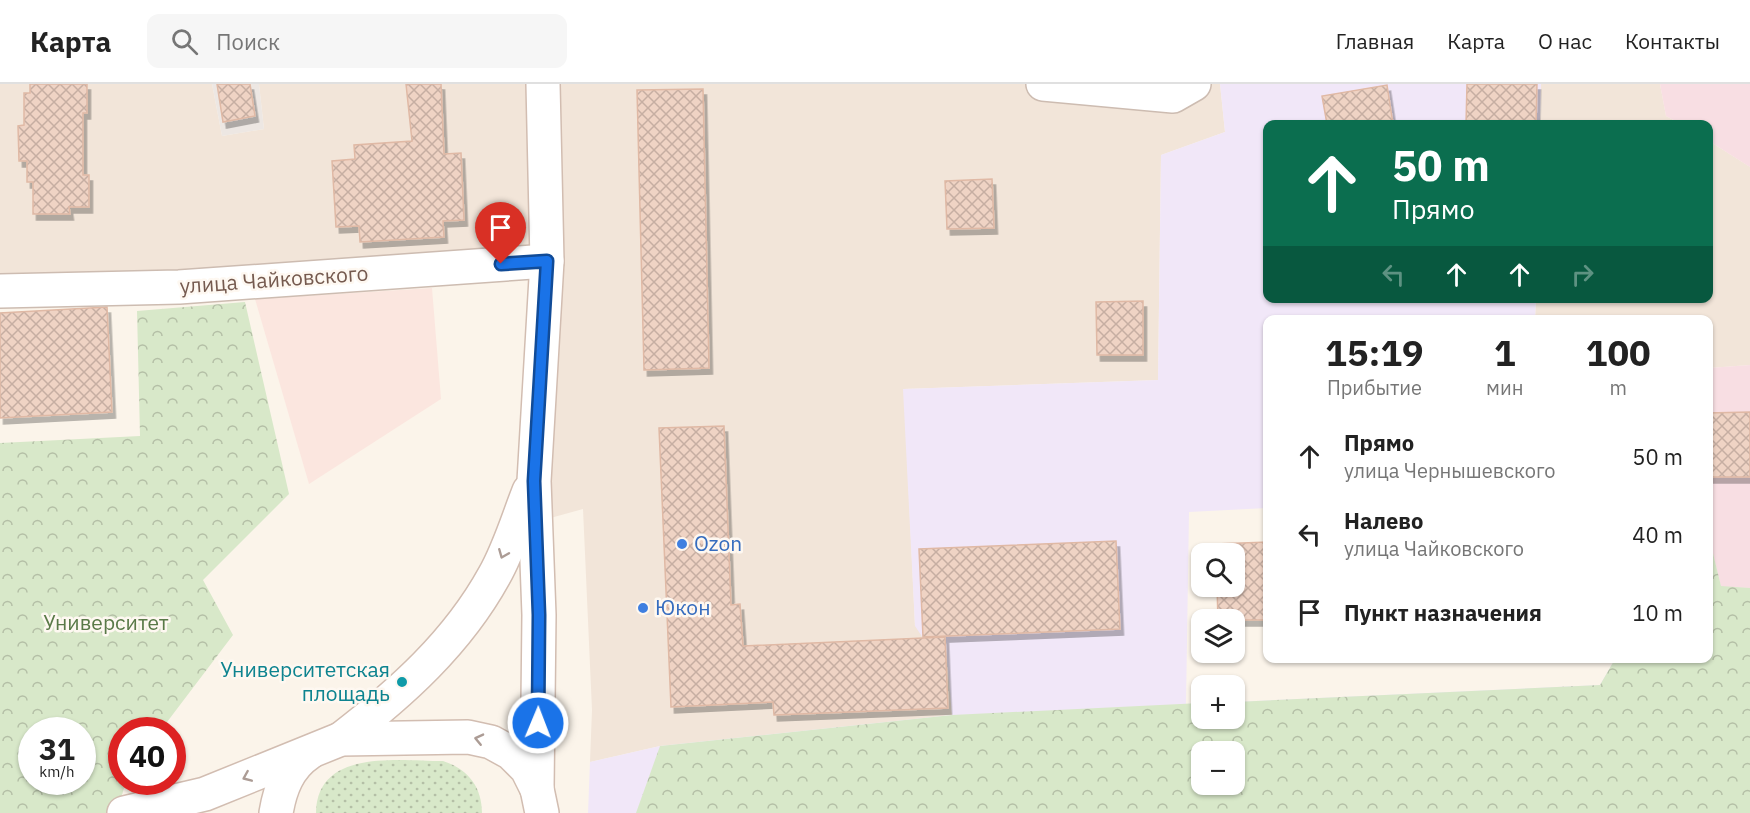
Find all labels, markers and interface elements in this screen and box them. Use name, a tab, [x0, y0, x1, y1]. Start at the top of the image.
search box	[147, 14, 567, 68]
text: Карта	[30, 23, 111, 60]
icon: search	[168, 25, 201, 58]
text: Поиск	[216, 27, 280, 56]
text: Главная	[1336, 27, 1414, 55]
text: Карта	[1447, 27, 1505, 55]
text: О нас	[1538, 27, 1592, 55]
text: Контакты	[1625, 27, 1720, 55]
text: 50 m	[1392, 138, 1490, 193]
icon: ahead	[1293, 144, 1371, 222]
text: Прямо	[1392, 191, 1475, 226]
pin	[475, 202, 526, 264]
icon: arrive	[484, 211, 517, 244]
street label: улица Чайковского	[179, 258, 369, 300]
icon: left	[1377, 258, 1410, 291]
icon: ahead	[1440, 258, 1473, 291]
icon: ahead	[1503, 258, 1536, 291]
icon: right	[1566, 258, 1599, 291]
text: 15:19	[1325, 329, 1424, 376]
text: 1	[1494, 329, 1516, 376]
text: 100	[1586, 329, 1651, 376]
text: Прибытие	[1327, 374, 1422, 401]
text: мин	[1486, 374, 1523, 401]
text: m	[1609, 374, 1627, 401]
text: Прямо	[1344, 428, 1414, 457]
icon: ahead	[1293, 440, 1326, 473]
text: 50 m	[1632, 442, 1683, 471]
text: улица Чернышевского	[1344, 457, 1555, 484]
text: Налево	[1344, 506, 1423, 535]
icon: left	[1293, 518, 1326, 551]
text: 40 m	[1632, 520, 1683, 549]
place label: Ozon	[694, 529, 742, 557]
text: улица Чайковского	[1344, 535, 1524, 562]
marker: Ozon	[675, 537, 689, 551]
map controls	[1191, 543, 1245, 795]
button: search	[1191, 543, 1245, 597]
one-way arrow	[498, 549, 511, 559]
place label: Юкон	[655, 593, 710, 621]
icon: arrive	[1293, 596, 1326, 629]
text: Пункт назначения	[1344, 598, 1542, 627]
text: 10 m	[1632, 598, 1683, 627]
marker: Юкон	[636, 601, 650, 615]
park label: Университет	[43, 608, 169, 636]
button: layers	[1191, 609, 1245, 663]
place label: Университетская площадь	[220, 655, 390, 707]
marker: Университетская площадь	[395, 675, 409, 689]
button: +	[1191, 675, 1245, 729]
position arrow	[506, 691, 570, 755]
speed limit sign: 40	[108, 717, 186, 795]
text: 31	[39, 729, 75, 768]
one-way arrow	[475, 734, 485, 747]
button: −	[1191, 741, 1245, 795]
text: km/h	[39, 762, 75, 781]
one-way arrow	[243, 769, 254, 781]

